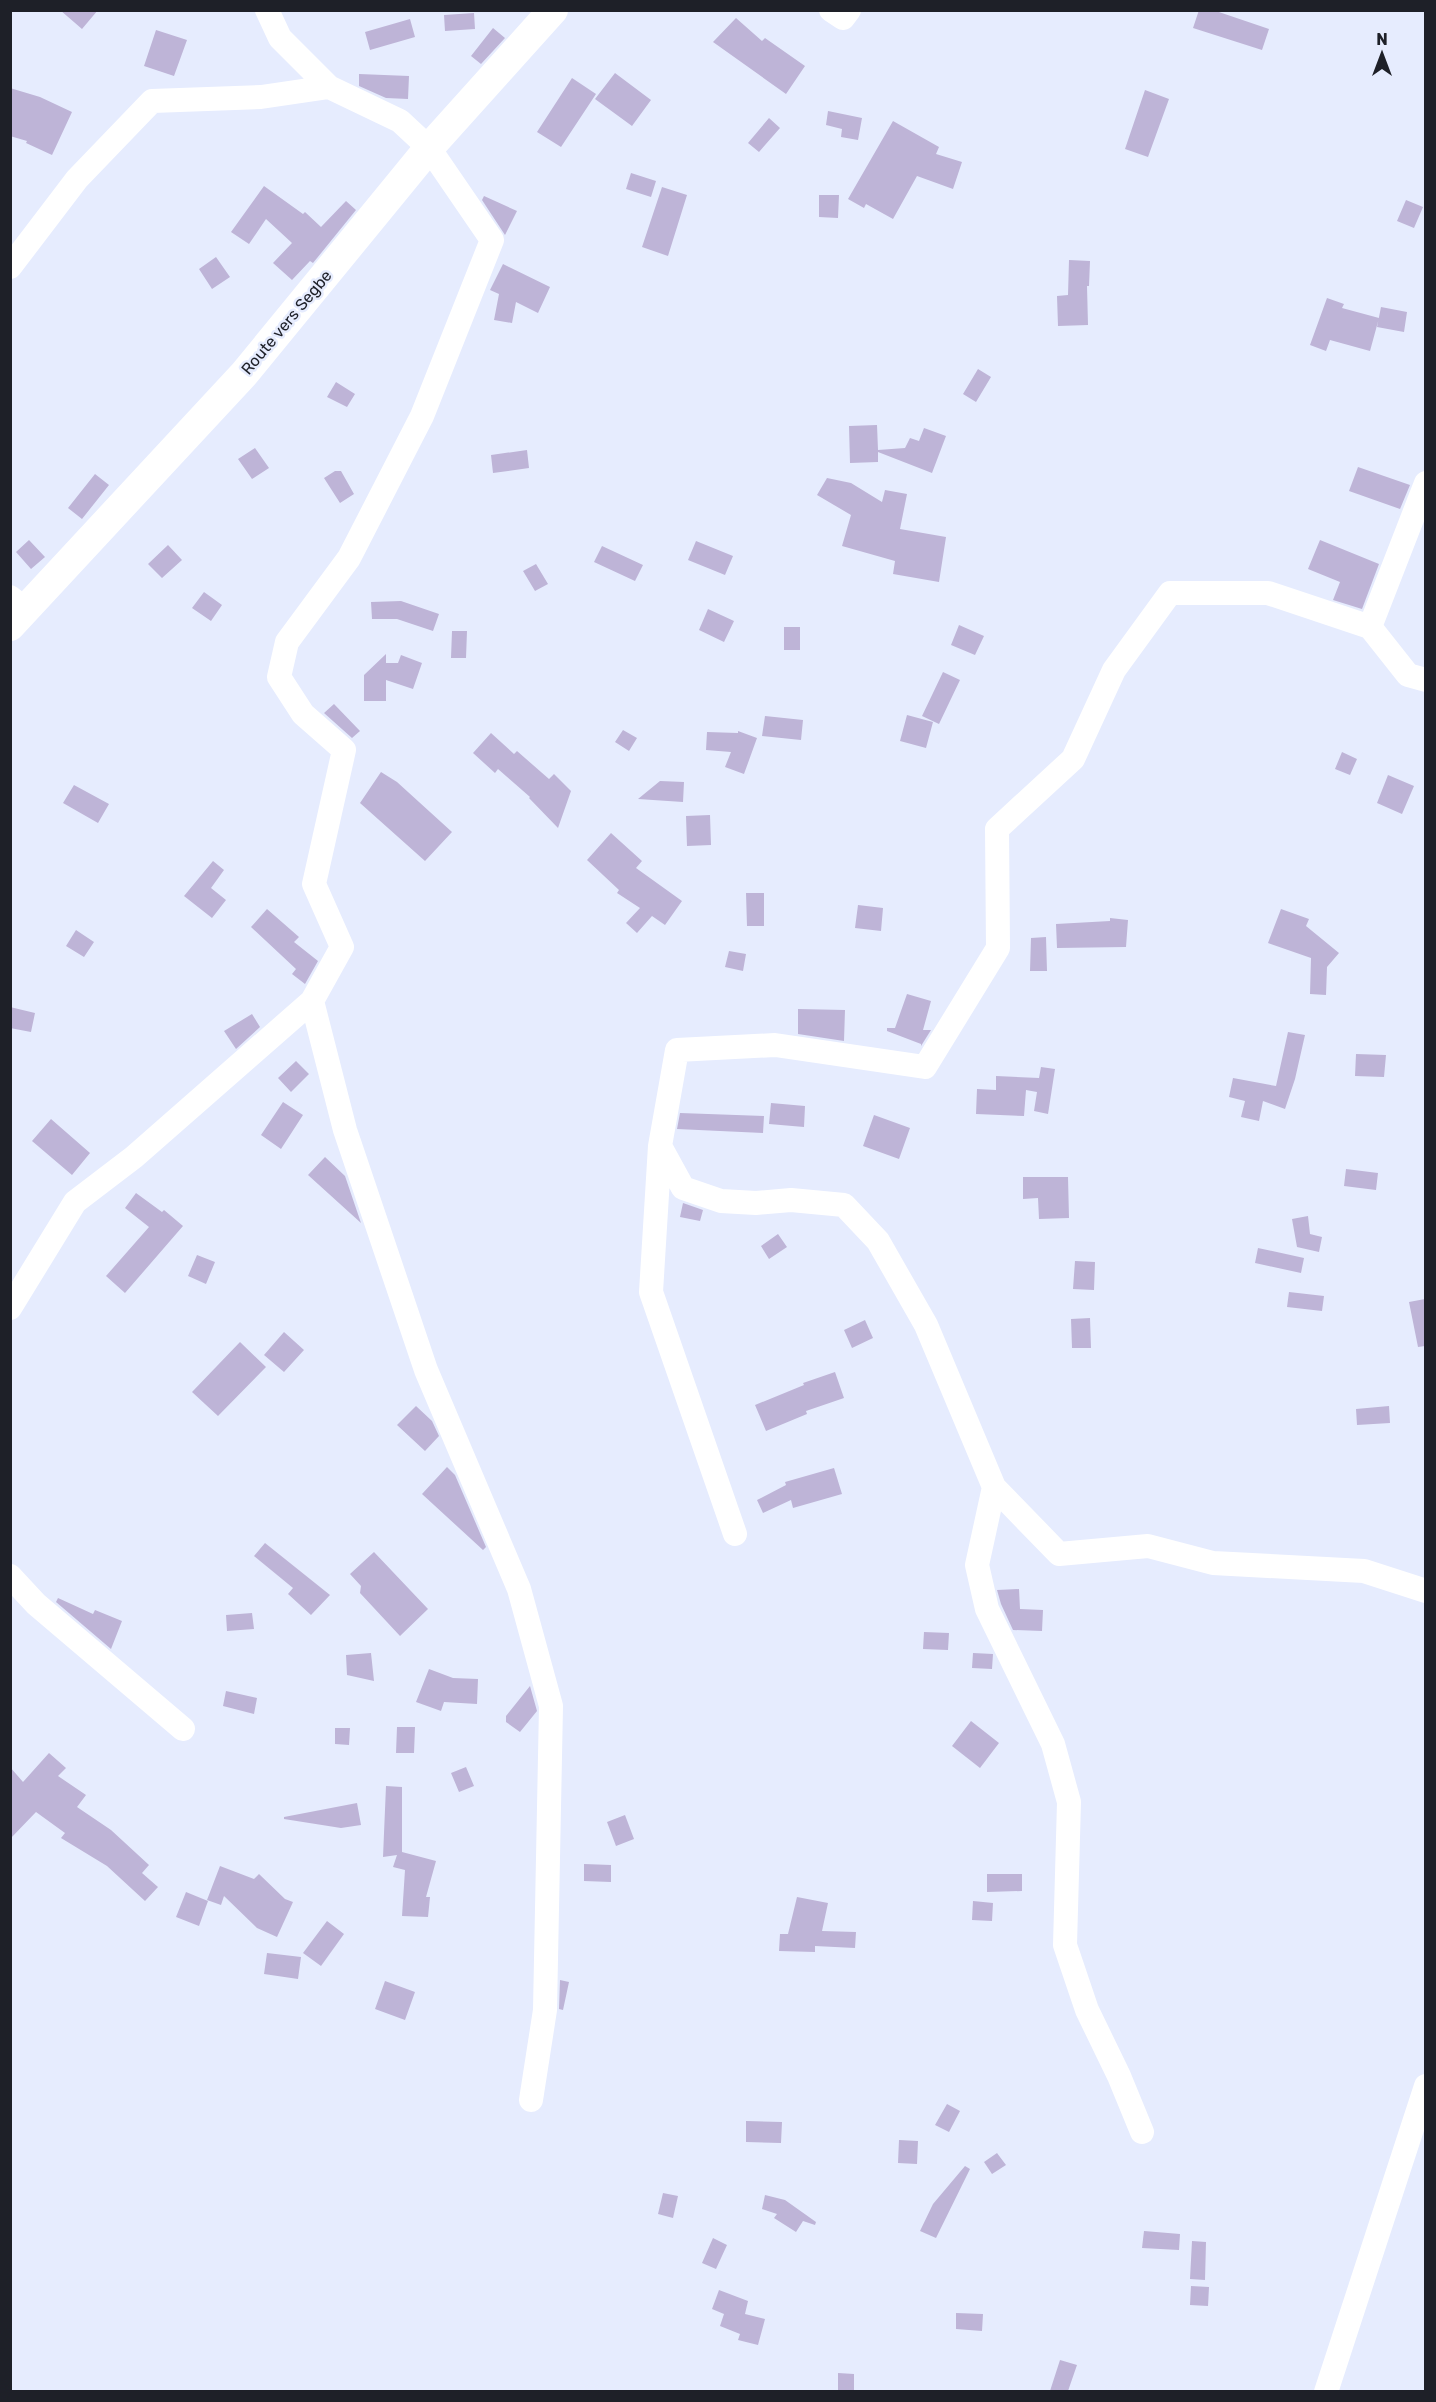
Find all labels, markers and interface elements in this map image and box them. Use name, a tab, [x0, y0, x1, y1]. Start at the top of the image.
north arrow	[1352, 24, 1412, 84]
text: N	[1376, 30, 1388, 49]
street label: Route vers Segbe	[237, 266, 336, 378]

